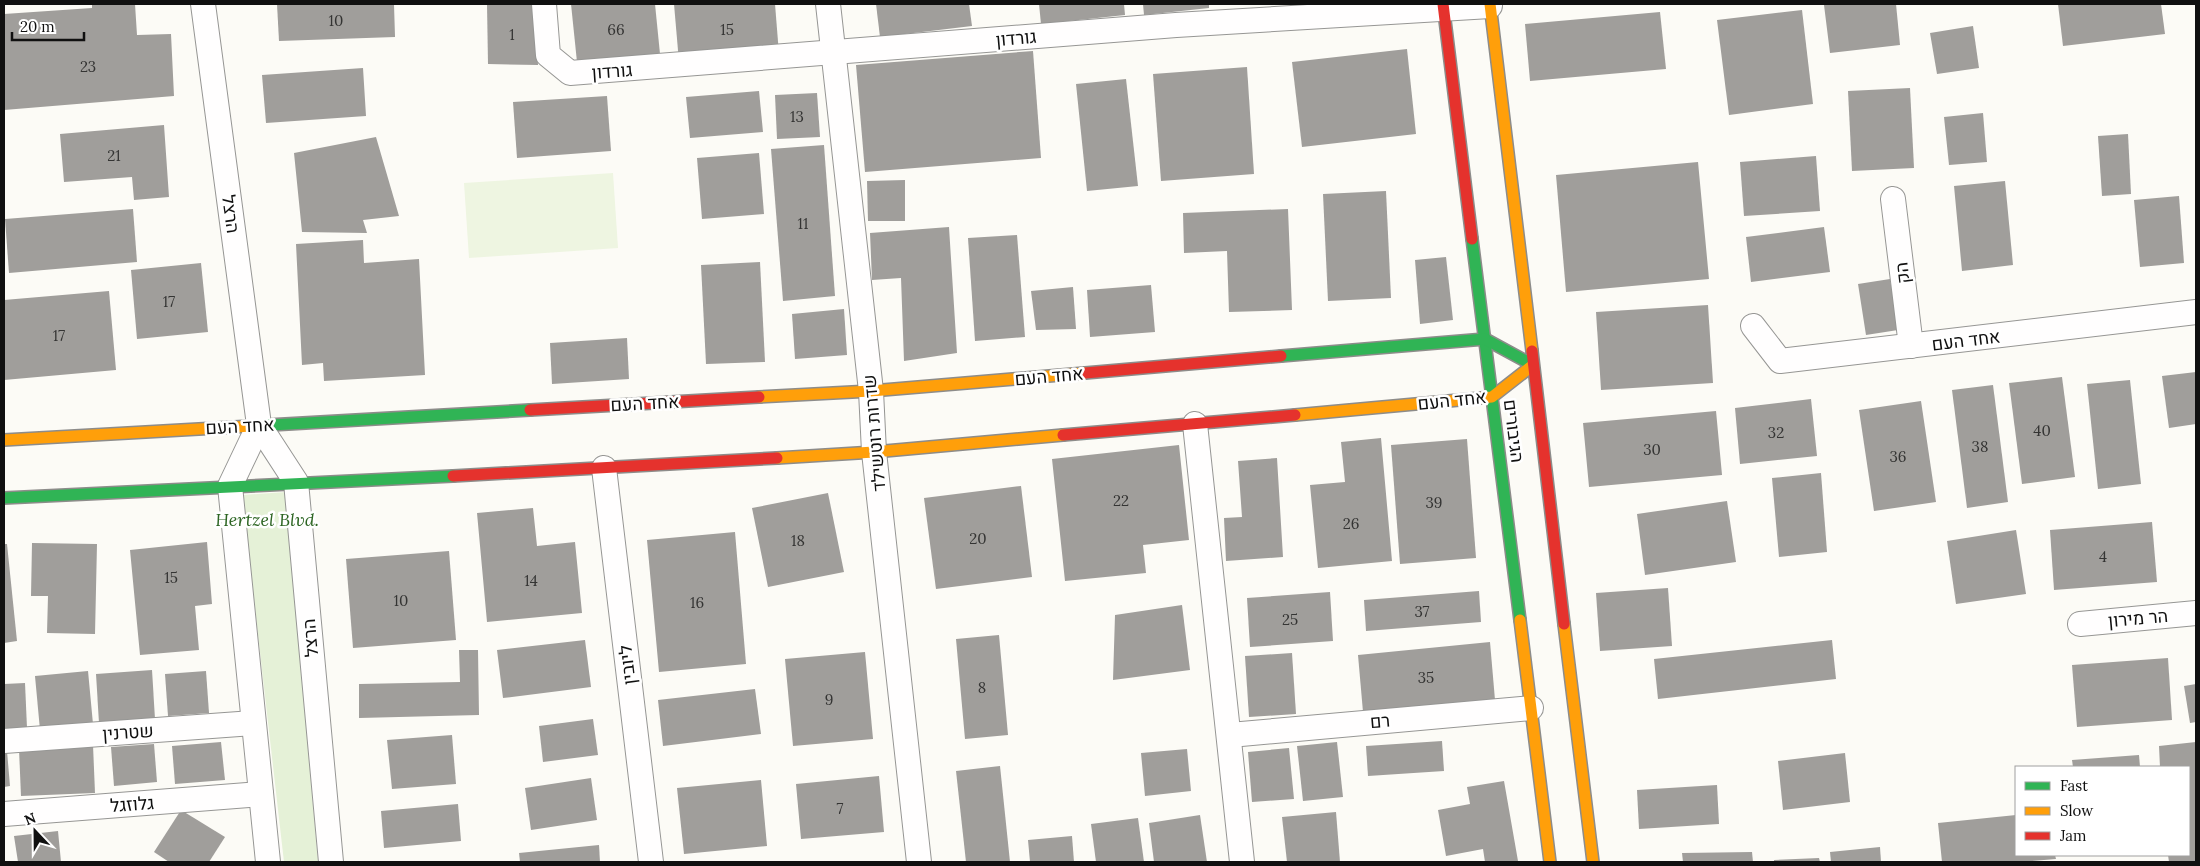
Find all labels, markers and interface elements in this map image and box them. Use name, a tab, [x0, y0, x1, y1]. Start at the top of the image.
scale bar	[12, 10, 85, 42]
house number: 10	[329, 11, 343, 30]
text: 20 m	[20, 17, 55, 36]
house number: 66	[607, 20, 625, 39]
house number: 15	[720, 20, 734, 39]
house number: 1	[509, 25, 515, 44]
street label: גורדון	[995, 25, 1037, 51]
house number: 23	[80, 57, 96, 76]
street label: גורדון	[591, 58, 633, 84]
house number: 13	[790, 107, 804, 126]
house number: 21	[107, 146, 121, 165]
street label: הרצל	[217, 193, 245, 235]
house number: 11	[798, 214, 808, 233]
street label: הק	[1889, 261, 1915, 285]
house number: 17	[163, 292, 175, 311]
street label: אחד העם	[1930, 324, 2002, 356]
house number: 17	[53, 326, 65, 345]
street label: אחד העם	[1014, 362, 1084, 390]
street label: שדרות רוטשילד	[857, 374, 891, 492]
street label: אחד העם	[1416, 385, 1488, 415]
street label: אחד העם	[610, 390, 680, 416]
street label: הגיבורים	[1499, 398, 1529, 464]
street label: אחד העם	[205, 413, 275, 439]
house number: 40	[2033, 421, 2051, 440]
house number: 32	[1768, 423, 1784, 442]
house number: 38	[1972, 437, 1988, 456]
house number: 30	[1643, 440, 1661, 459]
house number: 36	[1889, 447, 1907, 466]
house number: 22	[1113, 491, 1129, 510]
house number: 39	[1425, 493, 1443, 512]
park label: Hertzel Blvd.	[215, 508, 319, 531]
house number: 26	[1343, 514, 1359, 533]
house number: 20	[969, 529, 987, 548]
house number: 18	[791, 531, 805, 550]
house number: 4	[2099, 547, 2107, 566]
house number: 15	[164, 568, 178, 587]
house number: 14	[524, 571, 538, 590]
house number: 10	[394, 591, 408, 610]
house number: 16	[690, 593, 704, 612]
house number: 37	[1415, 602, 1430, 621]
street label: הר מירון	[2107, 604, 2169, 632]
house number: 25	[1282, 610, 1298, 629]
street label: הרצל	[297, 618, 323, 658]
street label: ליובין	[613, 644, 641, 686]
house number: 35	[1418, 668, 1434, 687]
house number: 8	[978, 678, 986, 697]
house number: 9	[825, 690, 833, 709]
street label: רם	[1369, 709, 1391, 733]
street label: שטרנין	[102, 719, 154, 745]
legend	[2015, 766, 2190, 856]
text: Fast	[2060, 776, 2088, 795]
street label: גלוזגל	[109, 791, 155, 817]
house number: 7	[837, 799, 844, 818]
text: Slow	[2060, 801, 2093, 820]
north arrow	[10, 806, 60, 856]
text: N	[22, 809, 39, 829]
text: Jam	[2059, 826, 2087, 845]

